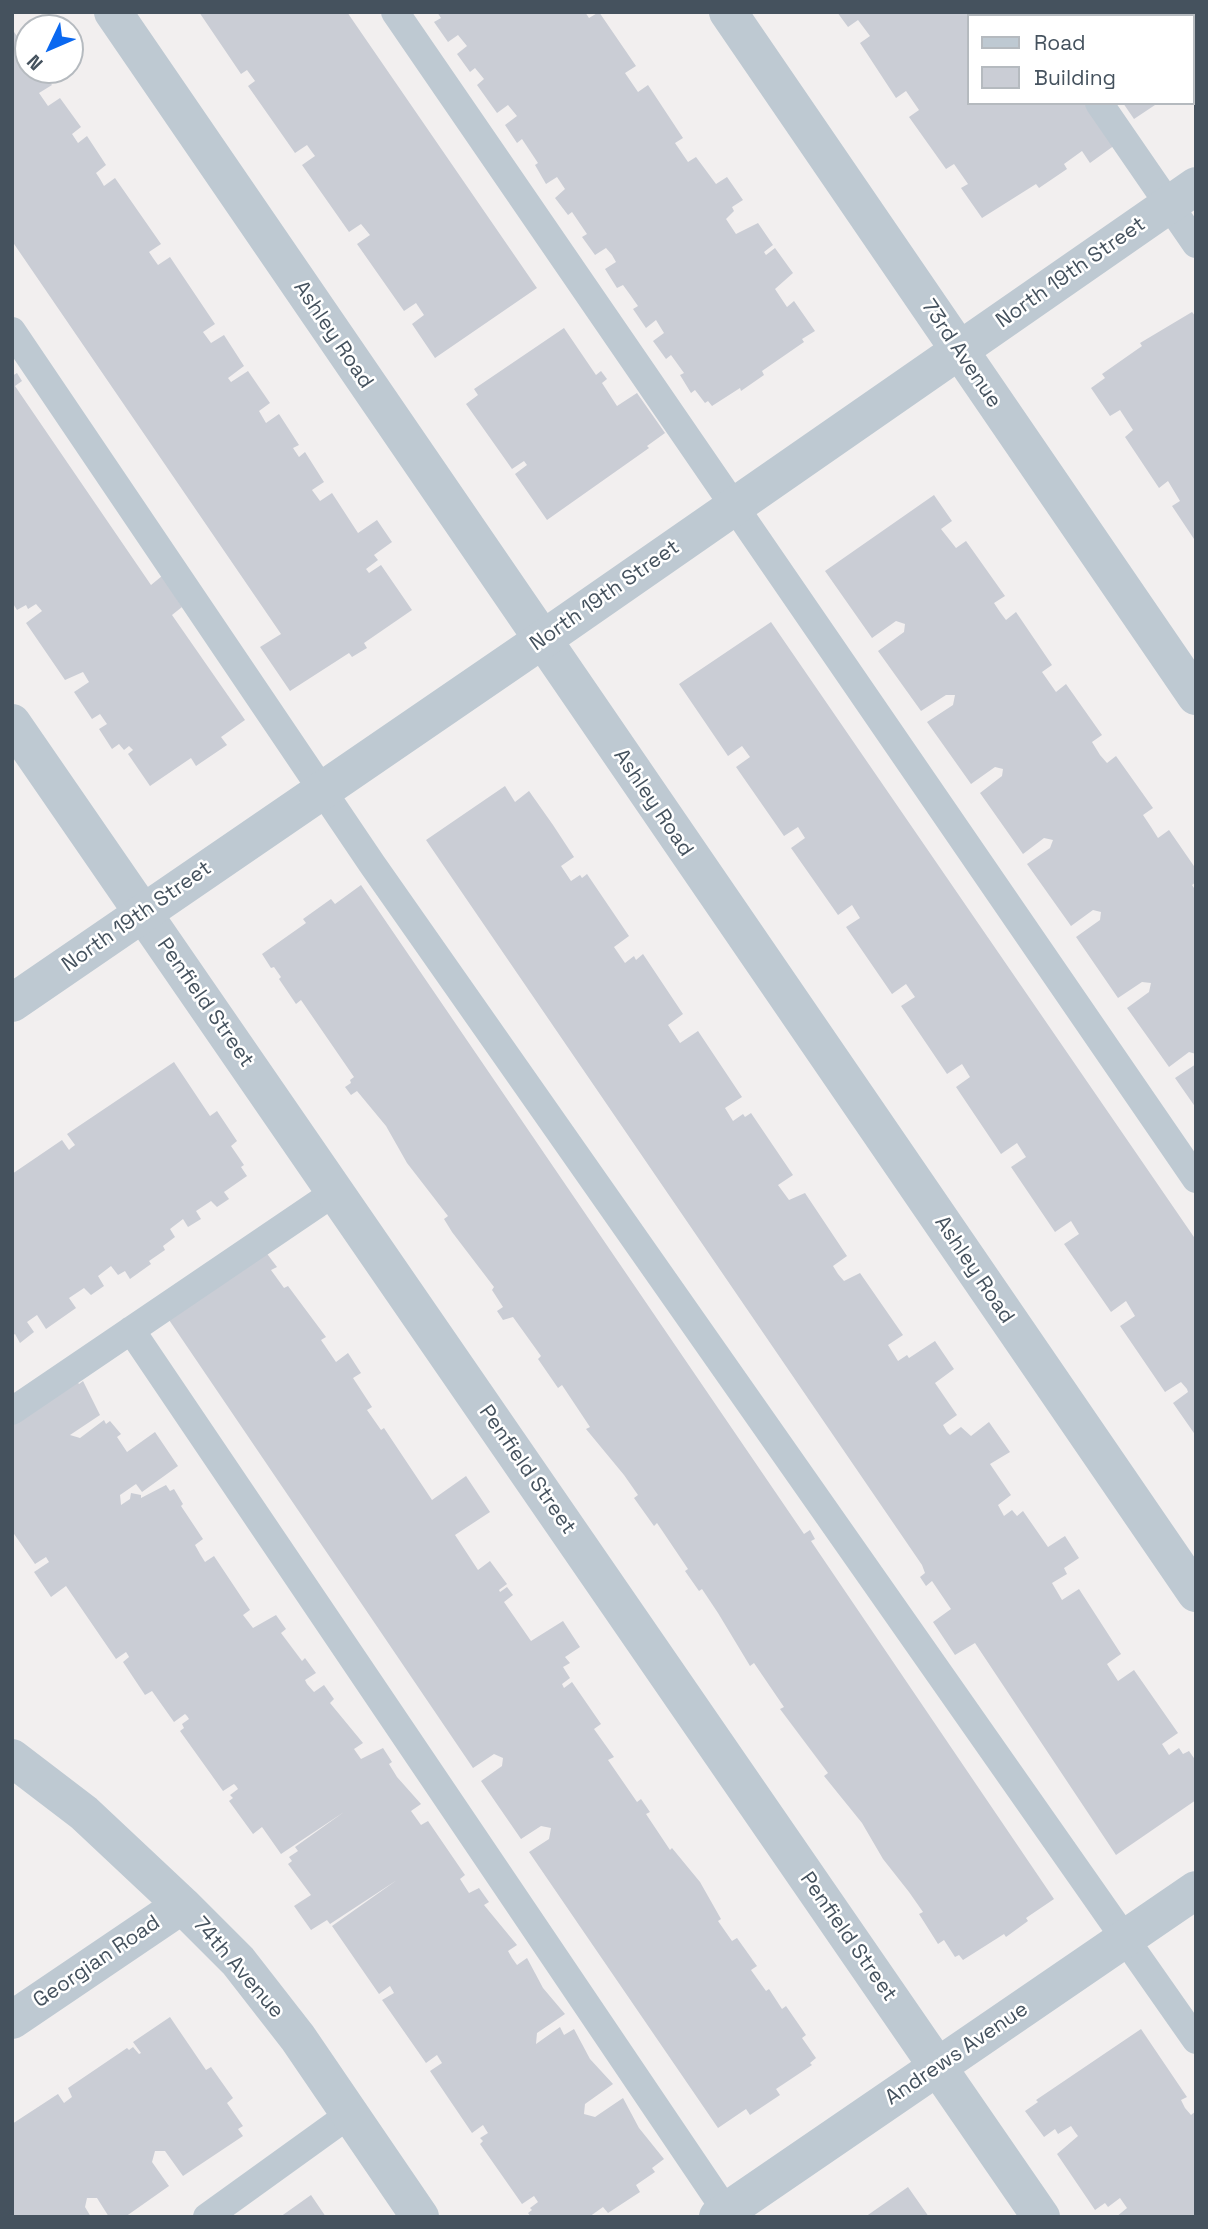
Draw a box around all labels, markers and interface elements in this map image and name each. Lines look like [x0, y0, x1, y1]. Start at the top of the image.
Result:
north arrow [14, 14, 84, 84]
legend [967, 14, 1194, 105]
text: Road [1034, 29, 1086, 56]
text: N [22, 49, 48, 76]
text: Building [1034, 64, 1116, 91]
street label: North 19th Street [991, 212, 1151, 334]
street label: Ashley Road [288, 276, 378, 394]
street label: 73rd Avenue [916, 295, 1006, 413]
street label: North 19th Street [525, 535, 685, 657]
street label: Ashley Road [608, 744, 698, 862]
street label: North 19th Street [57, 856, 217, 978]
street label: Penfield Street [151, 934, 259, 1072]
street label: Ashley Road [929, 1211, 1019, 1329]
street label: Penfield Street [473, 1401, 581, 1539]
street label: Penfield Street [794, 1868, 902, 2006]
street label: Georgian Road [29, 1910, 165, 2014]
street label: 74th Avenue [187, 1912, 289, 2024]
street label: Andrews Avenue [881, 1997, 1033, 2111]

